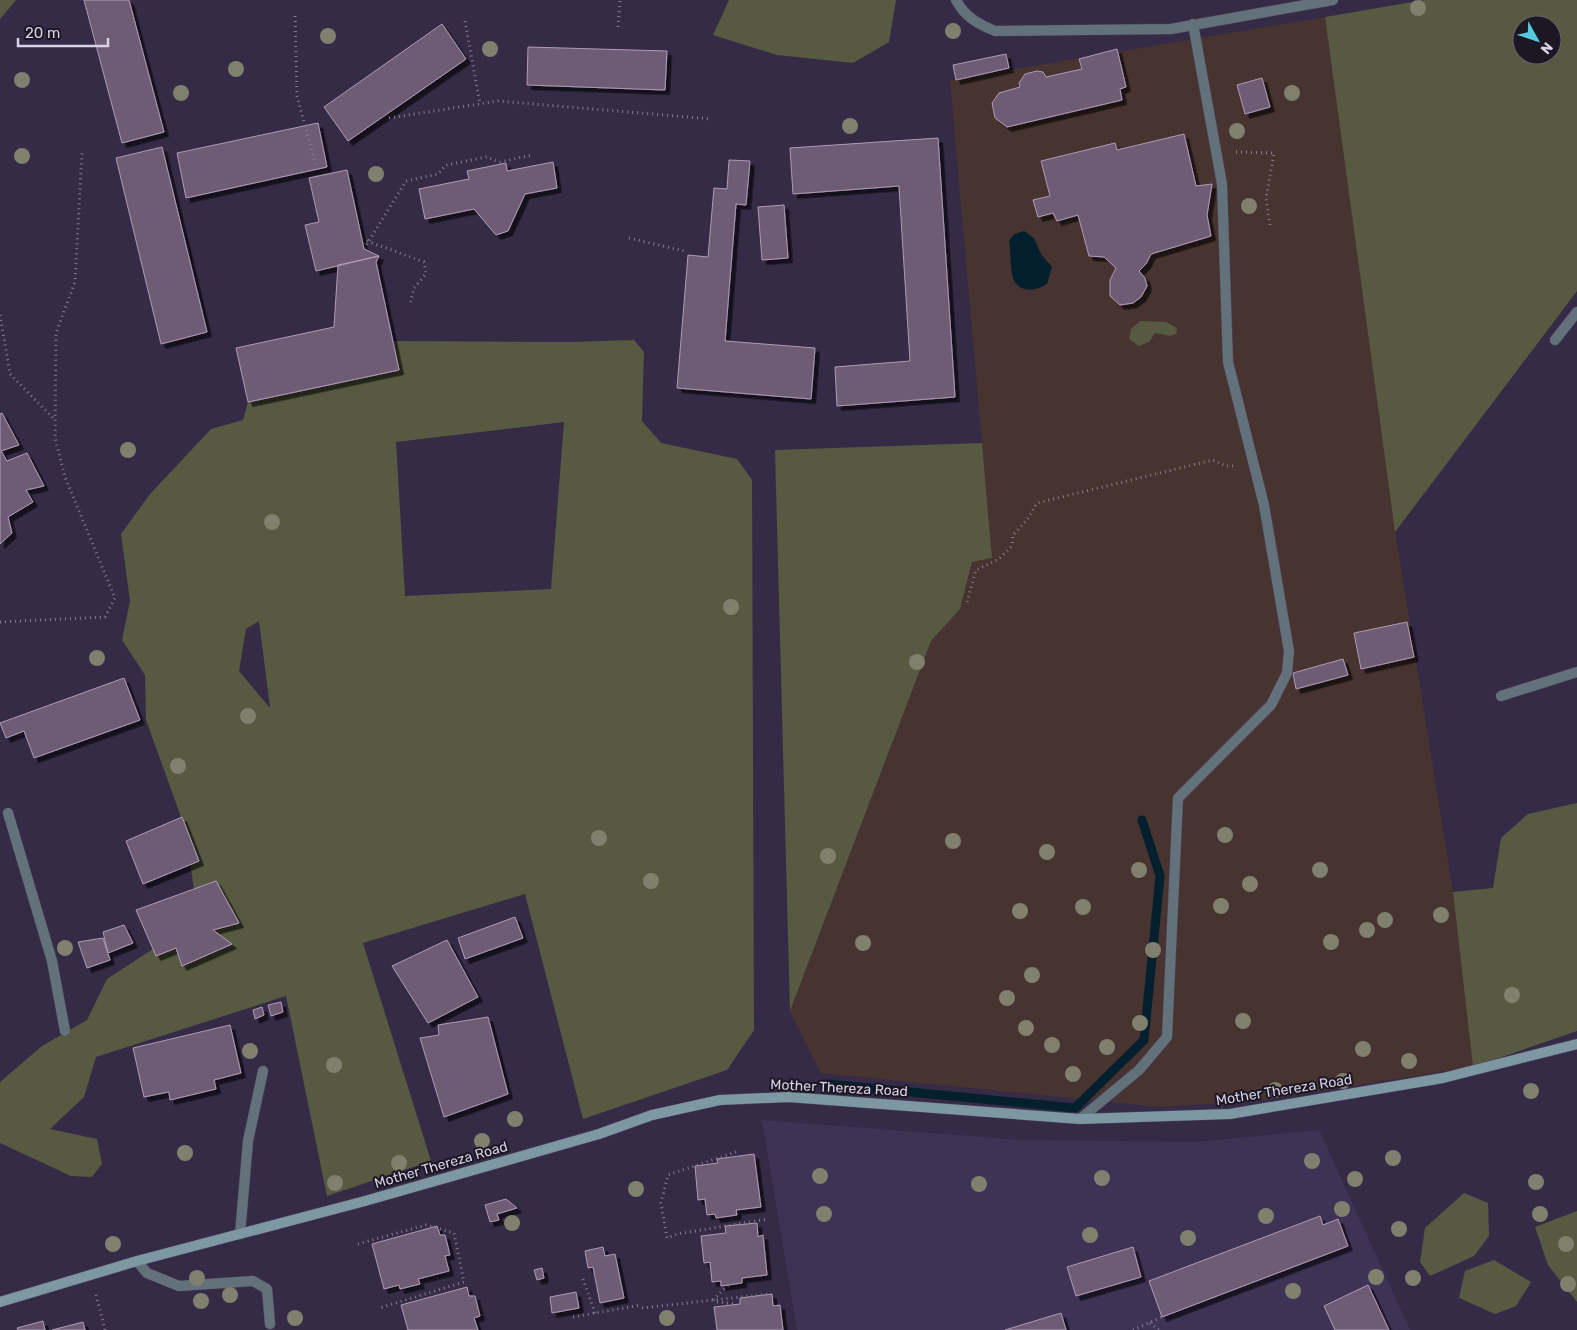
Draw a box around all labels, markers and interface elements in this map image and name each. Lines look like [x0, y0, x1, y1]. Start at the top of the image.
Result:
scale bar [18, 15, 108, 47]
north arrow [1512, 15, 1562, 65]
text: 20 m [25, 24, 60, 42]
text: N [1537, 39, 1556, 57]
street label: Mother Thereza Road [1215, 1071, 1353, 1109]
street label: Mother Thereza Road [770, 1076, 908, 1100]
street label: Mother Thereza Road [372, 1138, 510, 1192]

